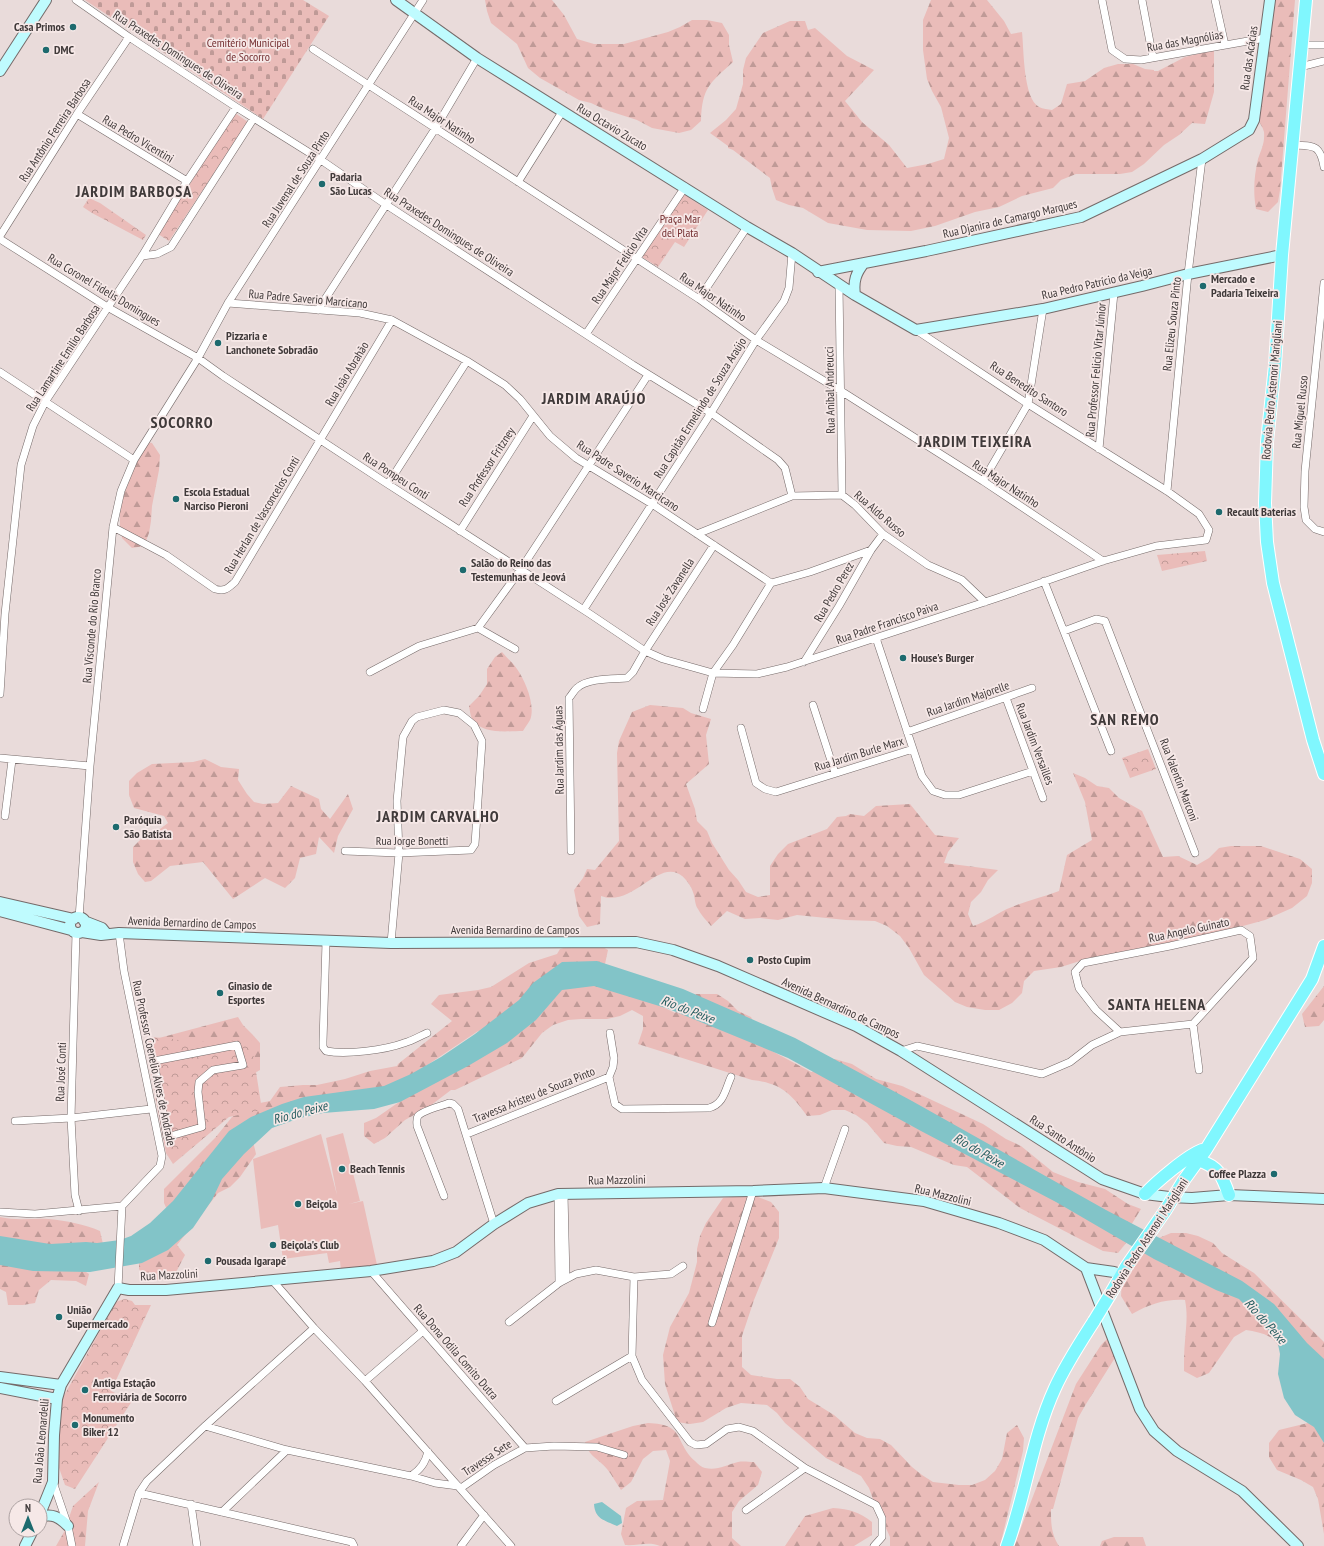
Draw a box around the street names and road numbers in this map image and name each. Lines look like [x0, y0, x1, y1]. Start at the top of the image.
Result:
street label: Rua Praxedes Domingues de Oliveira [110, 7, 246, 102]
street label: Rua das Acácias [1237, 25, 1260, 91]
street label: Rua das Magnólias [1146, 26, 1224, 55]
street label: Rua Antônio Ferreira Barbosa [15, 75, 94, 184]
street label: Rua Major Natinho [406, 92, 479, 147]
street label: Rua Octavio Zucato [574, 100, 650, 154]
street label: Rua Pedro Vicentini [100, 111, 177, 166]
street label: Rua Juvenal de Souza Pinto [259, 127, 333, 230]
street label: Rua Praxedes Domingues de Oliveira [381, 184, 517, 279]
street label: Rua Djanira de Camargo Marques [941, 196, 1078, 241]
street label: Rua Major Felício Vita [588, 223, 651, 306]
street label: Rua Coronel Fidelis Domingues [45, 250, 163, 329]
street label: Rua Pedro Patrício da Veiga [1040, 262, 1154, 303]
street label: Rua Major Natinho [677, 269, 749, 324]
street label: Rua Elizeu Souza Pinto [1159, 276, 1184, 372]
street label: Rua Padre Saverio Marcicano [248, 286, 368, 311]
street label: Rua Lamartine Emilio Barbosa [22, 301, 103, 414]
street label: Rua Professor Felicio Vitar Júnior [1082, 301, 1109, 438]
street label: Rodovia Pedro Astenori Marigliani [1258, 320, 1285, 460]
street label: Rua Capitão Ermelindo de Souza Araújo [650, 335, 749, 481]
street label: Rua João Abrahão [321, 339, 372, 409]
street label: Rua Anibal Andreucci [821, 346, 838, 434]
street label: Rua Benedito Santoro [987, 358, 1071, 419]
street label: Rua Miguel Russo [1288, 375, 1311, 449]
street label: Rua Professor Fritzney [455, 424, 518, 509]
street label: Rua Padre Saverio Marcicano [574, 437, 682, 514]
street label: Rua Pompeu Conti [360, 449, 432, 503]
street label: Rua Herlan de Vasconcelos Conti [221, 453, 303, 576]
street label: Rua Major Natinho [970, 456, 1043, 511]
street label: Rua Aldo Russo [851, 487, 909, 540]
street label: Rua José Zavanella [642, 555, 697, 628]
street label: Rua Pedro Perez [810, 559, 857, 625]
street label: Rua Visconde do Rio Branco [79, 568, 104, 684]
street label: Rua Padre Francisco Paiva [834, 598, 940, 647]
street label: Rua Jardim Majorelle [925, 677, 1011, 720]
street label: Rua Jardim Versailles [1013, 701, 1058, 787]
street label: Rua Jardim das Águas [550, 706, 567, 794]
street label: Rua Jardim Burle Marx [812, 733, 905, 774]
street label: Rua Valentin Marconi [1157, 736, 1202, 823]
street label: Rua Jorge Bonetti [376, 833, 448, 848]
street label: Avenida Bernardino de Campos [128, 913, 256, 932]
street label: Rua Angelo Guinato [1147, 914, 1230, 945]
street label: Avenida Bernardino de Campos [451, 922, 579, 937]
street label: Avenida Bernardino de Campos [780, 974, 903, 1041]
street label: Rua Professor Coenelio Alves de Andrade [130, 979, 179, 1147]
street label: Rua José Conti [52, 1042, 69, 1102]
street label: Travessa Aristeu de Souza Pinto [471, 1063, 597, 1126]
street label: Rua Santo Antônio [1027, 1111, 1099, 1166]
street label: Rua Mazzolini [588, 1171, 646, 1188]
street label: Rodovia Pedro Astenori Marigliani [1102, 1175, 1191, 1300]
street label: Rua Mazzolini [913, 1180, 973, 1209]
street label: Rua Mazzolini [140, 1266, 198, 1284]
street label: Rua Dona Odila Comito Dutra [411, 1301, 502, 1403]
street label: Rua João Leonardelli [29, 1398, 52, 1484]
street label: Travessa Sete [459, 1436, 514, 1479]

